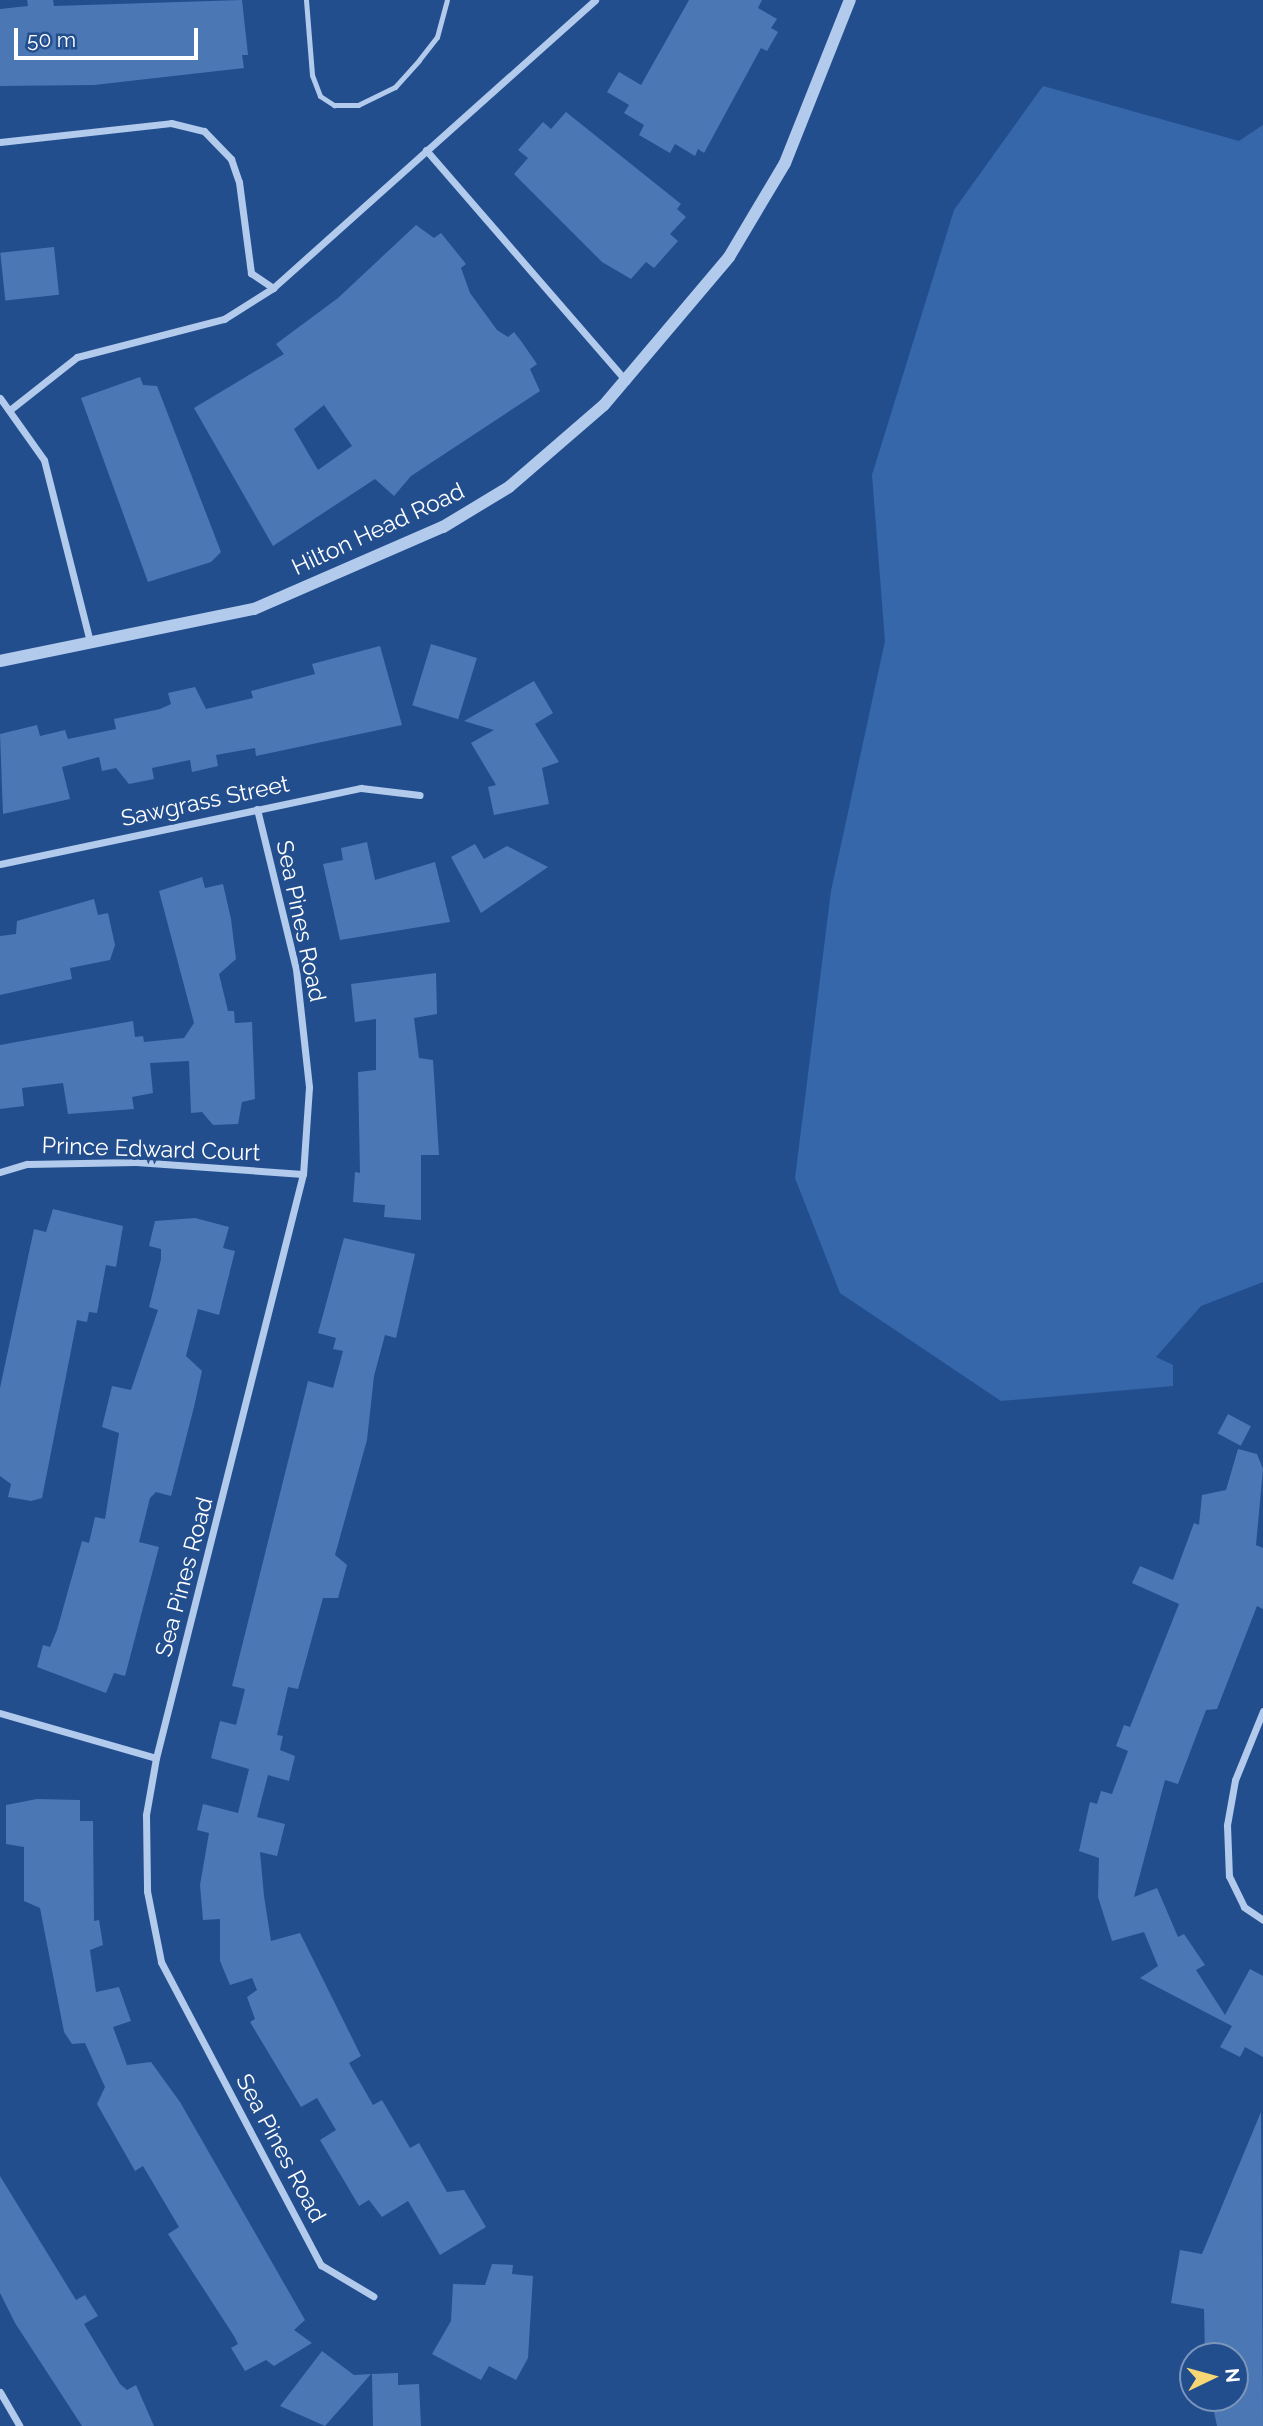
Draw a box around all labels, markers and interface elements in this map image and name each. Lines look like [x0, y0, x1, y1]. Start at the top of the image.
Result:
scale bar [18, 14, 201, 58]
text: 50 m [27, 27, 76, 52]
street label: Hilton Head Road [287, 477, 469, 581]
street label: Sawgrass Street [118, 770, 292, 832]
street label: Sea Pines Road [270, 838, 332, 1004]
street label: Prince Edward Court [41, 1131, 261, 1167]
street label: Sea Pines Road [149, 1494, 219, 1660]
street label: Sea Pines Road [230, 2069, 332, 2227]
north arrow [1179, 2342, 1249, 2412]
text: N [1221, 2367, 1245, 2384]

